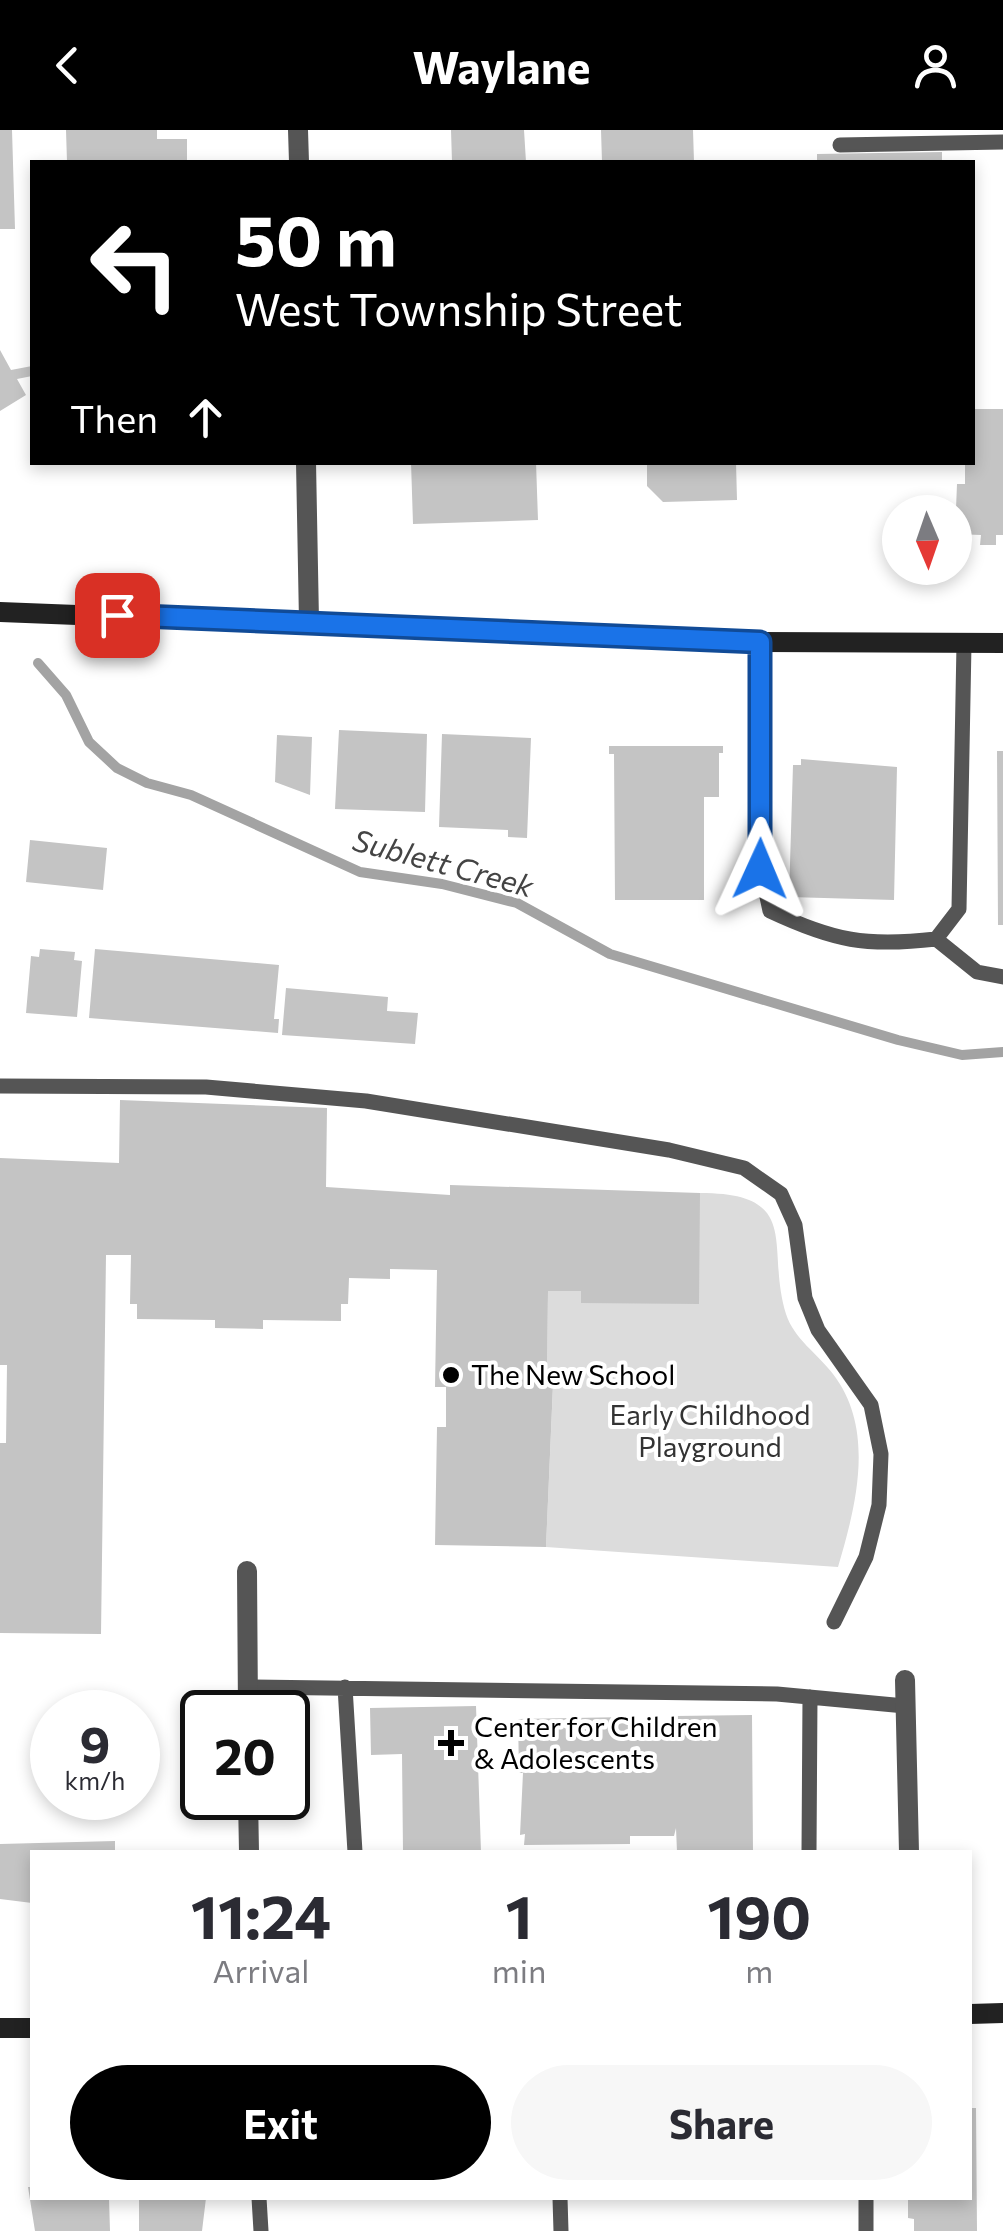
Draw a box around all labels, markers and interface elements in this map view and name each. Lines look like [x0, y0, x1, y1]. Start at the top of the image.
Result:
icon: back [40, 38, 95, 93]
text: Waylane [412, 38, 591, 93]
icon: person [908, 38, 963, 93]
text: 50 m [235, 195, 397, 280]
icon: left [70, 200, 200, 330]
text: West Township Street [235, 280, 682, 335]
icon: ahead [178, 390, 233, 445]
text: Then [70, 394, 158, 441]
north arrow [882, 495, 972, 585]
map controls [882, 495, 972, 585]
pin [75, 573, 160, 658]
icon: arrive [90, 588, 145, 643]
position arrow [708, 817, 812, 921]
water label: Sublett Creek [349, 820, 539, 904]
place label: The New School [471, 1357, 675, 1391]
marker: The New School [440, 1364, 462, 1386]
park label: Early Childhood Playground [610, 1397, 810, 1463]
speed limit sign: 20 [180, 1690, 310, 1820]
place label: Center for Children & Adolescents [474, 1709, 717, 1775]
text: 9 [80, 1712, 110, 1773]
marker: Center for Children & Adolescents [438, 1730, 464, 1756]
text: km/h [65, 1765, 125, 1795]
text: 11:24 [191, 1878, 331, 1951]
text: 1 [506, 1878, 533, 1951]
text: 190 [707, 1878, 811, 1951]
text: Arrival [213, 1950, 309, 1990]
text: min [492, 1950, 546, 1990]
text: m [745, 1950, 773, 1990]
button: Exit [70, 2065, 491, 2180]
button: Share [511, 2065, 932, 2180]

